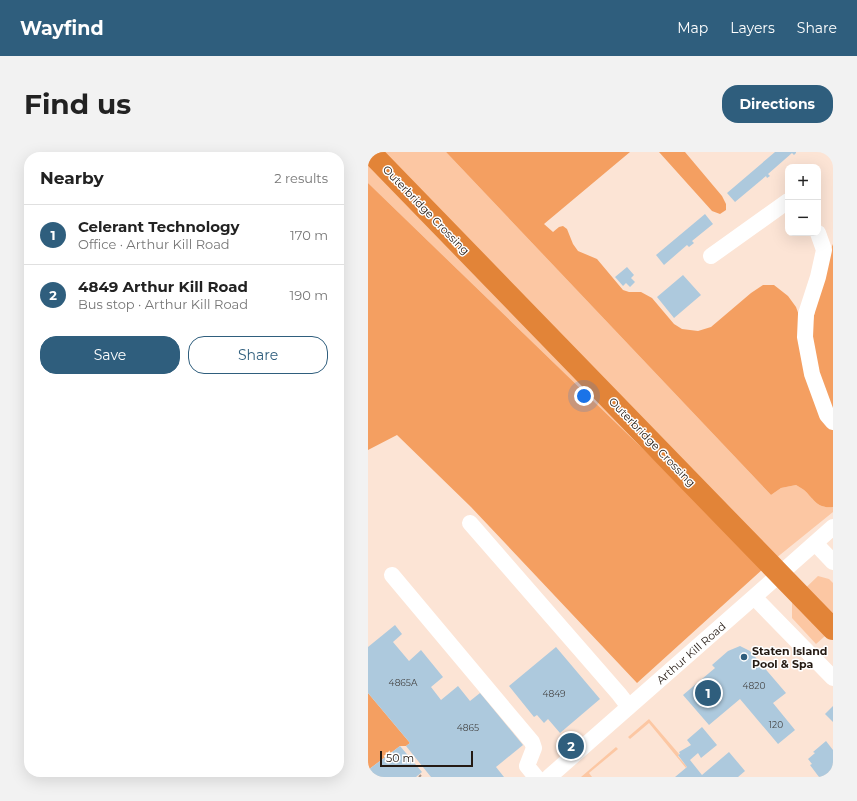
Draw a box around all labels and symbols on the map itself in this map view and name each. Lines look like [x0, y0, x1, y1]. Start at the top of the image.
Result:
street label: Outerbridge Crossing [380, 162, 472, 258]
your location [574, 386, 594, 406]
street label: Outerbridge Crossing [606, 394, 698, 490]
street label: Arthur Kill Road [653, 619, 729, 687]
place label: Staten Island Pool & Spa [752, 644, 827, 671]
marker: Staten Island Pool & Spa [739, 652, 749, 662]
house number: 4865A [389, 677, 418, 688]
pin: 1 [695, 678, 721, 708]
house number: 4820 [743, 680, 765, 691]
house number: 4849 [542, 688, 566, 699]
house number: 120 [769, 719, 783, 730]
house number: 4865 [457, 722, 479, 733]
pin: 2 [558, 731, 584, 761]
scale bar [380, 749, 473, 768]

